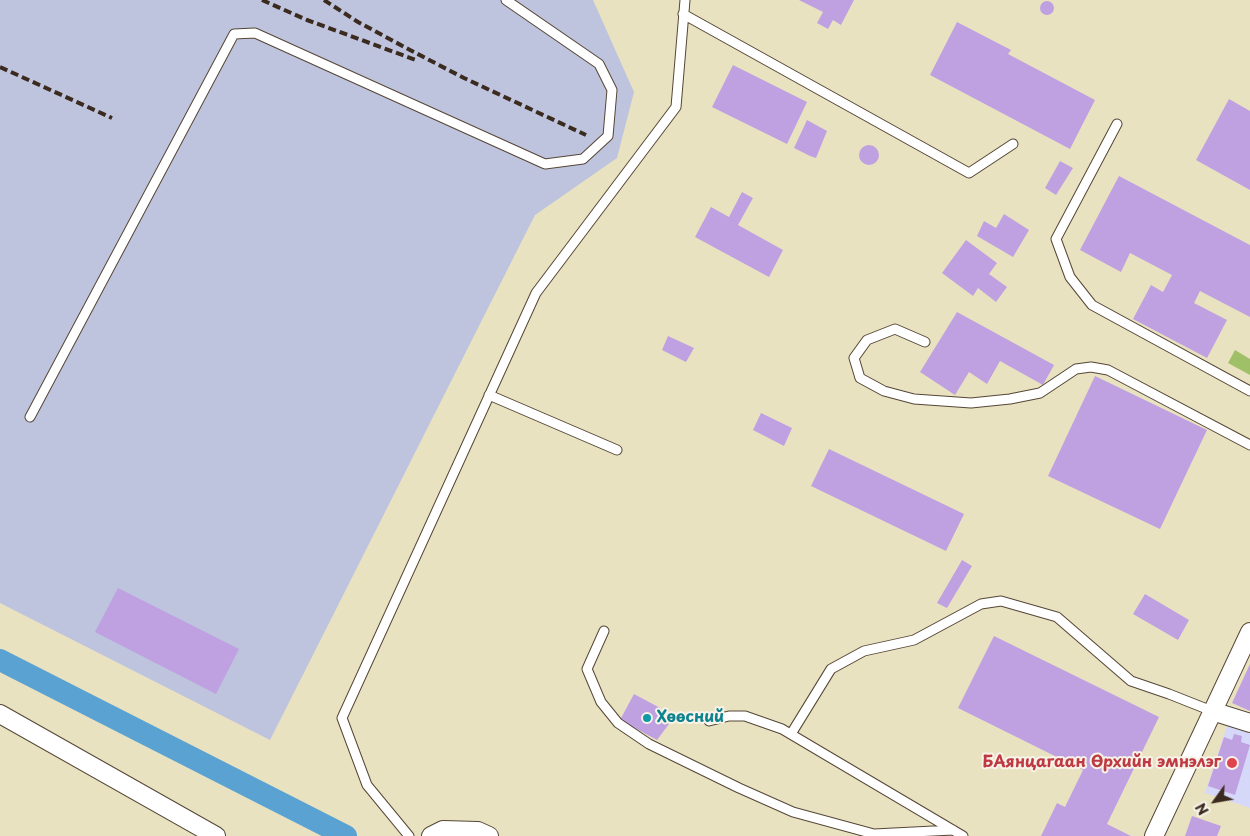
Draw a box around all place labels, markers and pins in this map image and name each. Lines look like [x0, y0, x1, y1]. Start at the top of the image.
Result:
place label: Хөөсний [657, 708, 724, 728]
marker: Хөөсний [641, 712, 653, 724]
place label: БАянцагаан Өрхийн эмнэлэг [983, 753, 1221, 773]
marker: БАянцагаан Өрхийн эмнэлэг [1225, 756, 1239, 770]

